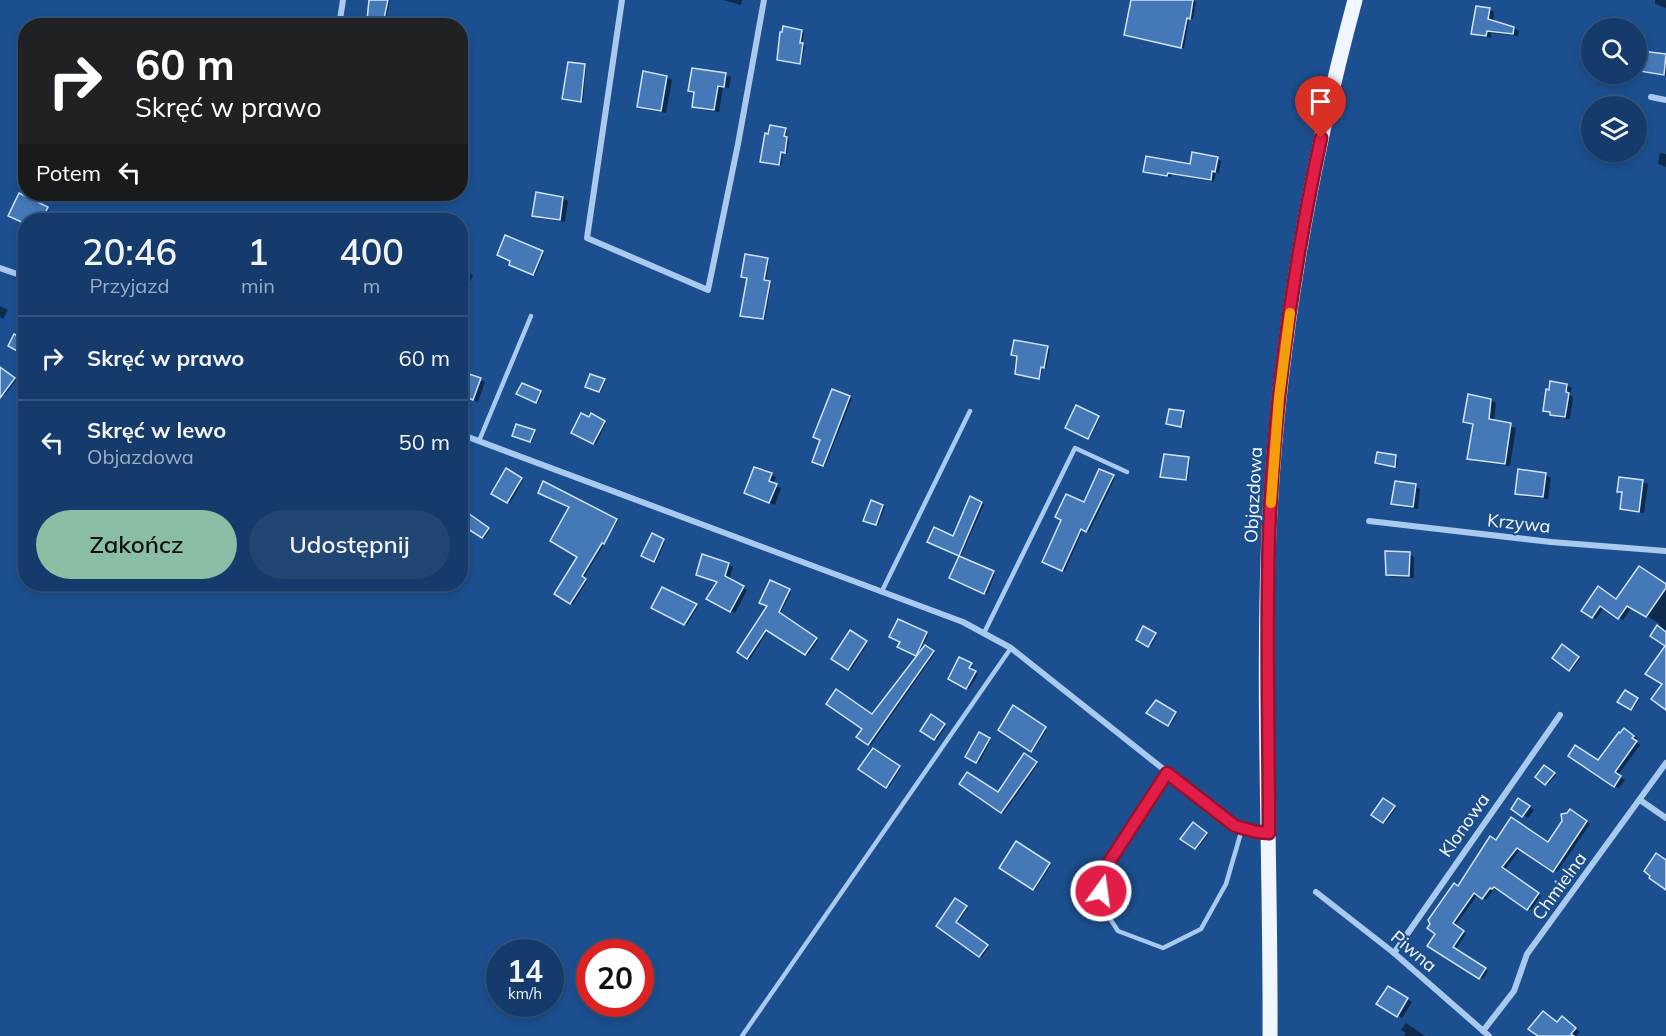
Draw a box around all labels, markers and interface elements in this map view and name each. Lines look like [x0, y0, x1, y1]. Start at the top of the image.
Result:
map controls [1581, 18, 1647, 162]
button: search [1581, 18, 1647, 84]
text: 60 m [135, 38, 235, 91]
icon: right [36, 42, 114, 120]
pin [1295, 76, 1346, 138]
icon: arrive [1304, 85, 1337, 118]
text: Skręć w prawo [135, 90, 322, 124]
button: layers [1581, 96, 1647, 162]
icon: left [113, 156, 146, 189]
text: Potem [36, 159, 101, 187]
text: 20:46 [82, 229, 177, 274]
text: 1 [247, 229, 269, 274]
text: 400 [339, 229, 404, 274]
text: Przyjazd [90, 273, 169, 298]
text: min [241, 273, 275, 298]
text: m [363, 273, 380, 298]
icon: right [36, 342, 69, 375]
text: Skręć w prawo [87, 344, 244, 372]
text: 60 m [399, 344, 450, 372]
text: Skręć w lewo [87, 416, 226, 444]
icon: left [36, 426, 69, 459]
text: 50 m [399, 428, 450, 456]
text: Objazdowa [87, 444, 194, 469]
street label: Objazdowa [1239, 446, 1267, 544]
street label: Krzywa [1486, 508, 1552, 538]
button: Zakończ [36, 510, 237, 579]
button: Udostępnij [249, 510, 450, 579]
street label: Klonowa [1434, 789, 1494, 861]
street label: Chmielna [1527, 848, 1591, 924]
position arrow [1069, 859, 1133, 923]
street label: Piwna [1386, 925, 1442, 977]
speed limit sign: 20 [576, 939, 654, 1017]
text: 14 [507, 952, 543, 990]
text: km/h [508, 984, 542, 1003]

